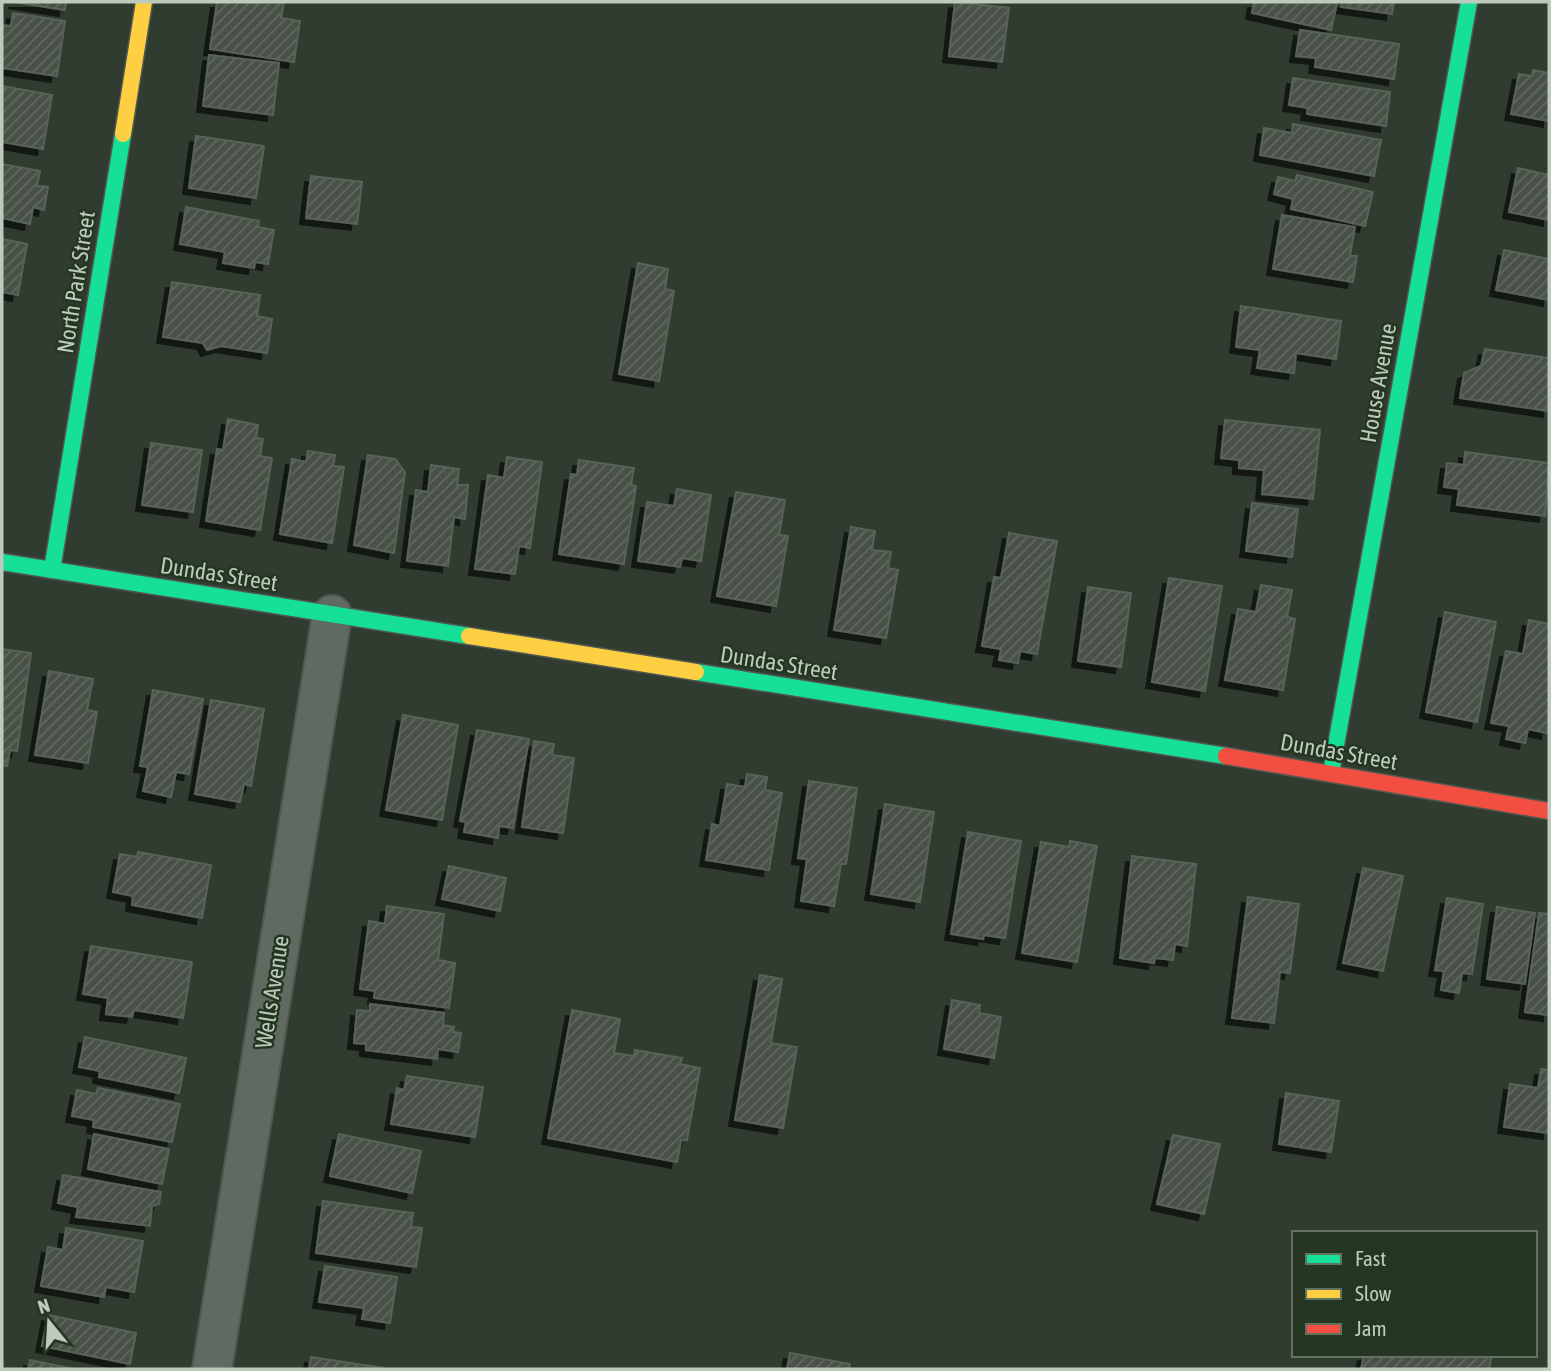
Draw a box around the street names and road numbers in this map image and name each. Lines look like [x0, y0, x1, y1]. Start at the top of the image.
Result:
street label: North Park Street [52, 209, 100, 355]
street label: House Avenue [1355, 321, 1401, 445]
street label: Dundas Street [158, 552, 280, 596]
street label: Dundas Street [718, 641, 840, 685]
street label: Dundas Street [1278, 729, 1400, 775]
street label: Wells Avenue [250, 934, 294, 1050]

